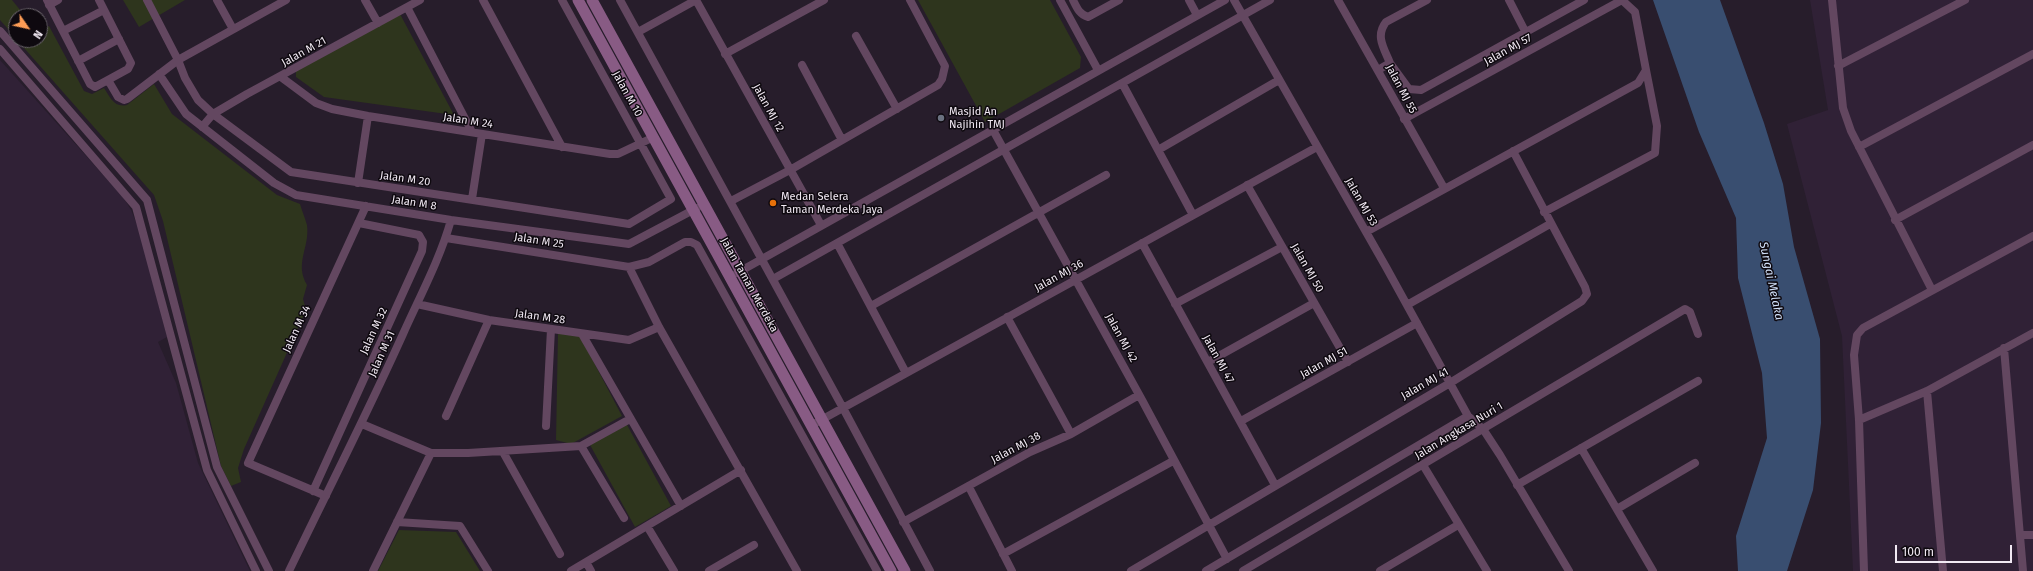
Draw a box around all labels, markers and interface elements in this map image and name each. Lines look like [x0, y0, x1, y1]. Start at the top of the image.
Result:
north arrow [8, 8, 48, 48]
text: N [30, 28, 45, 41]
street label: Jalan MJ 57 [1482, 31, 1534, 69]
street label: Jalan M 21 [279, 34, 329, 70]
street label: Jalan MJ 55 [1383, 62, 1419, 116]
street label: Jalan M 10 [609, 69, 645, 119]
street label: Jalan MJ 12 [749, 82, 787, 134]
place label: Masjid An Najihin TMJ [949, 105, 1005, 131]
street label: Jalan M 24 [442, 111, 494, 131]
marker: Masjid An Najihin TMJ [936, 113, 946, 123]
street label: Jalan M 20 [379, 169, 431, 189]
street label: Jalan MJ 53 [1342, 176, 1380, 228]
place label: Medan Selera Taman Merdeka Jaya [781, 190, 883, 216]
street label: Jalan M 8 [391, 193, 437, 213]
marker: Medan Selera Taman Merdeka Jaya [768, 198, 778, 208]
street label: Jalan M 25 [513, 231, 565, 251]
street label: Jalan Taman Merdeka [718, 235, 780, 335]
street label: Jalan MJ 50 [1288, 241, 1326, 295]
water label: Sungai Melaka [1756, 241, 1786, 321]
street label: Jalan MJ 36 [1032, 257, 1086, 295]
street label: Jalan M 34 [280, 303, 314, 355]
street label: Jalan M 32 [357, 306, 391, 356]
street label: Jalan M 28 [514, 307, 566, 327]
street label: Jalan MJ 42 [1102, 311, 1140, 365]
street label: Jalan M 31 [366, 329, 398, 379]
street label: Jalan MJ 47 [1199, 333, 1237, 385]
street label: Jalan MJ 51 [1298, 345, 1350, 381]
street label: Jalan MJ 41 [1399, 365, 1451, 403]
street label: Jalan Angkasa Nuri 1 [1413, 399, 1505, 463]
street label: Jalan MJ 38 [989, 429, 1043, 467]
scale bar [1897, 537, 2014, 563]
text: 100 m [1902, 545, 1934, 559]

